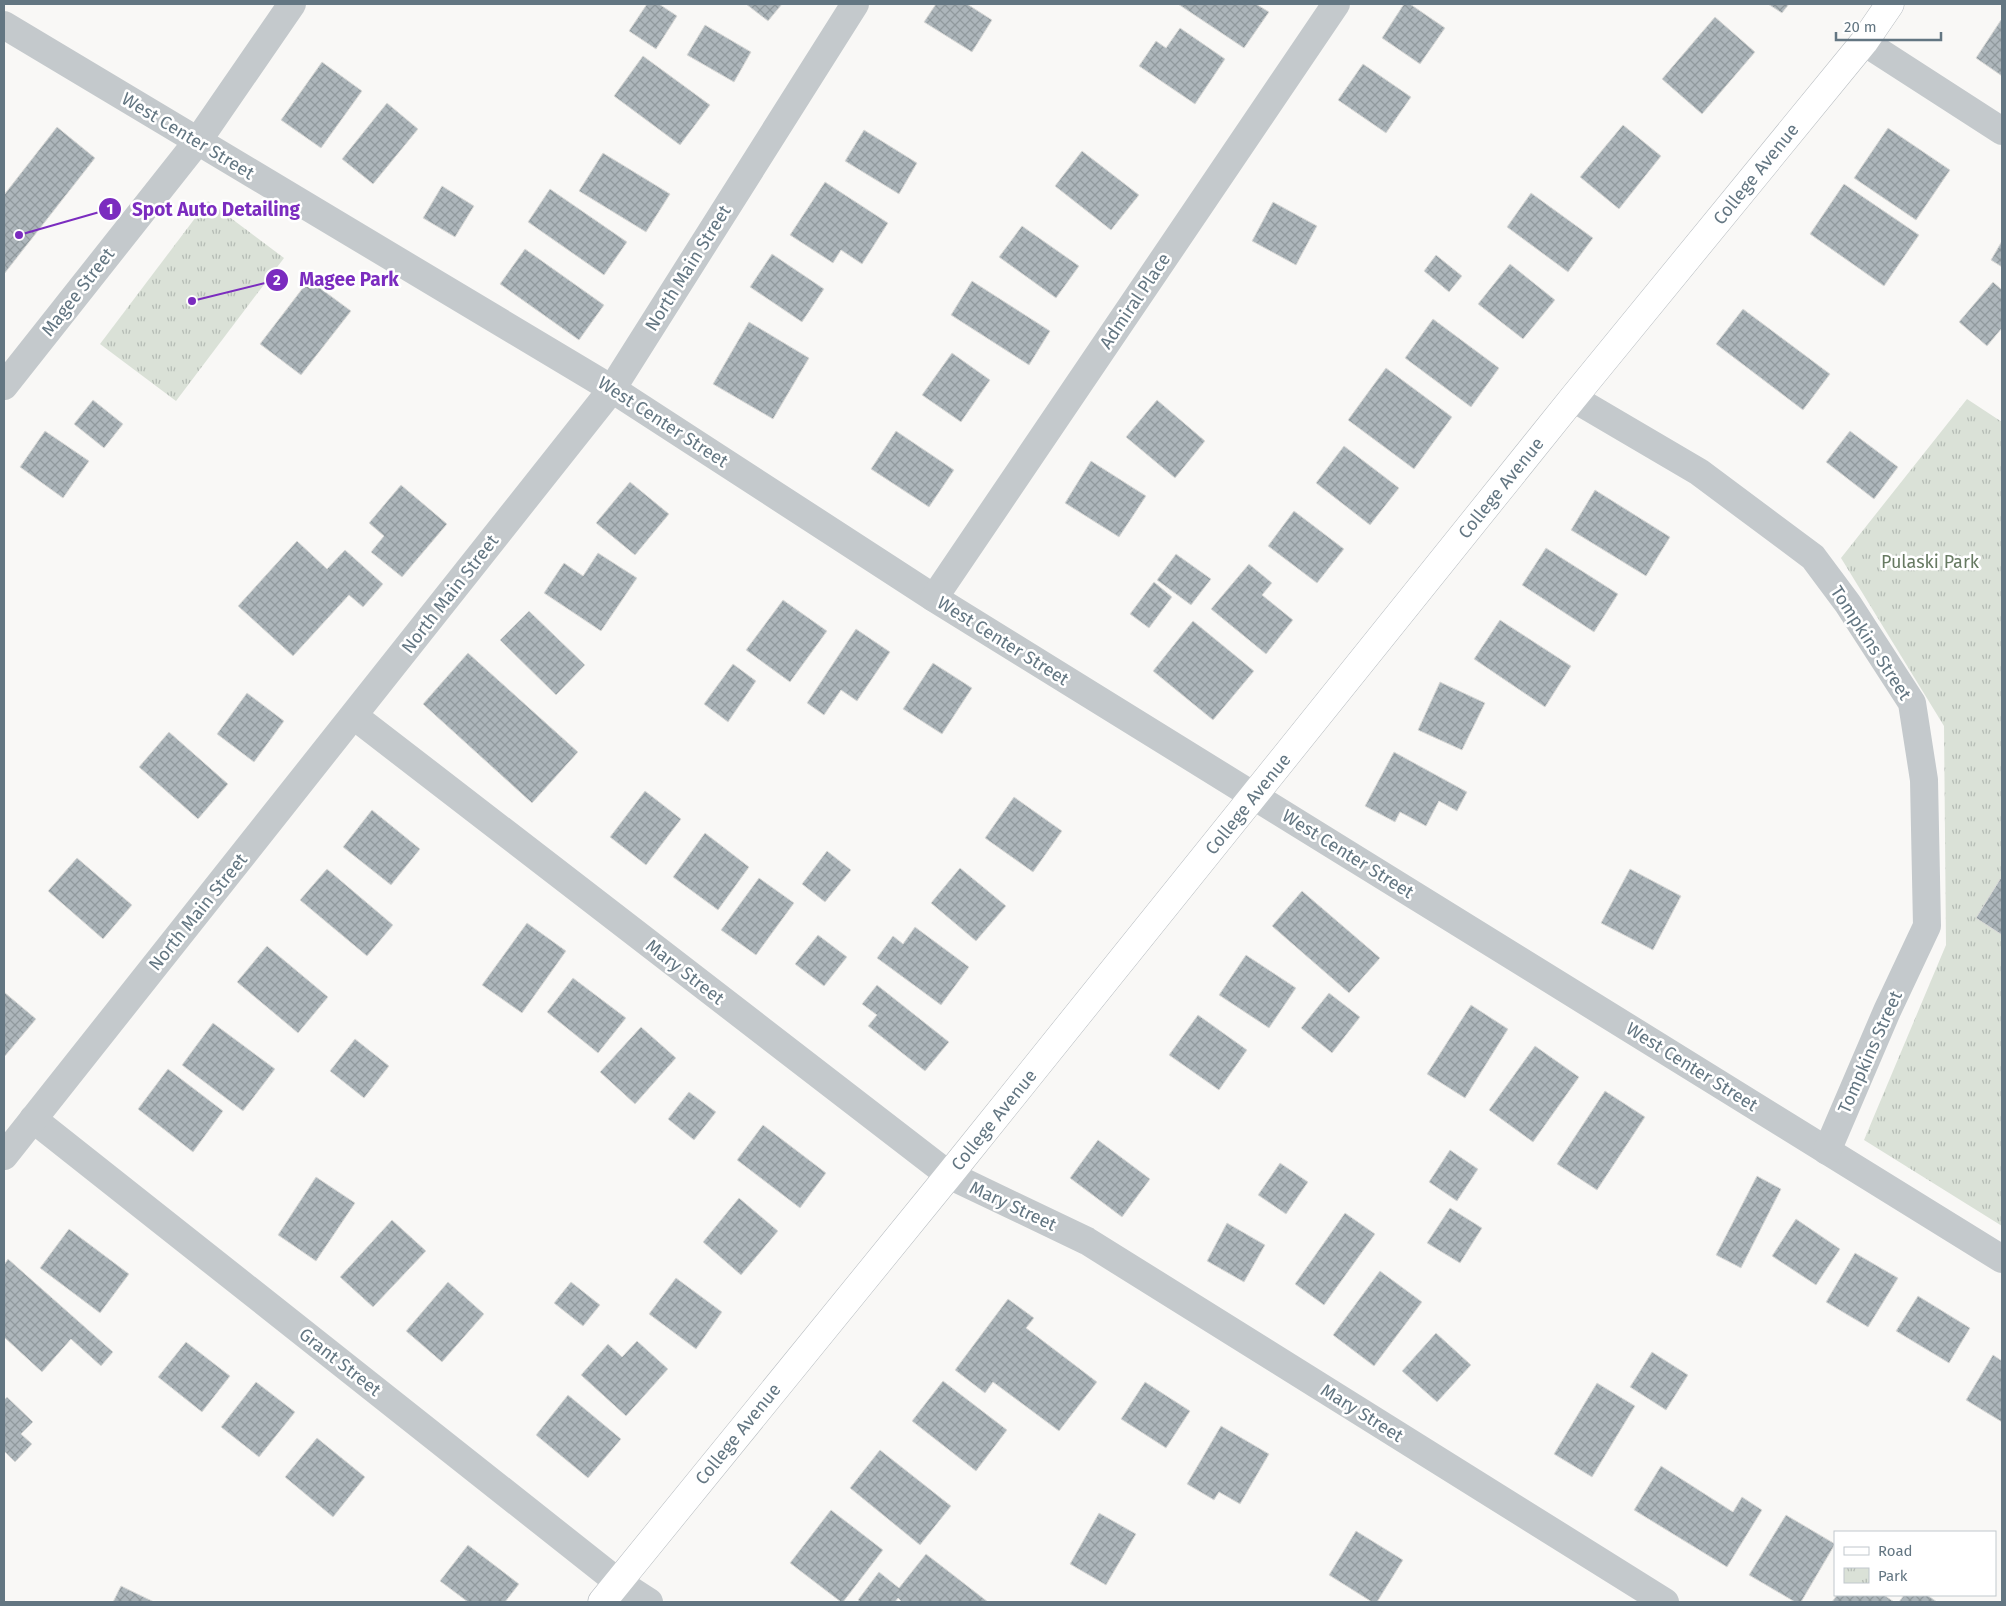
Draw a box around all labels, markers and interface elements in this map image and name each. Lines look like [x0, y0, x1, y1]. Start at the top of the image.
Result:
scale bar [1836, 10, 1941, 42]
text: 20 m [1844, 18, 1877, 36]
street label: West Center Street [118, 88, 259, 185]
street label: College Avenue [1708, 119, 1804, 229]
callout: Spot Auto Detailing [97, 192, 310, 226]
text: Spot Auto Detailing [132, 198, 301, 221]
text: 1 [107, 200, 113, 218]
street label: North Main Street [640, 200, 736, 335]
street label: Magee Street [37, 243, 120, 341]
street label: Admiral Place [1095, 249, 1175, 353]
callout: Magee Park [264, 263, 409, 297]
text: Magee Park [299, 268, 399, 291]
text: 2 [273, 271, 281, 289]
street label: West Center Street [594, 372, 733, 473]
street label: College Avenue [1453, 433, 1549, 543]
street label: North Main Street [397, 530, 503, 658]
park label: Pulaski Park [1881, 551, 1980, 573]
street label: Tompkins Street [1826, 582, 1916, 705]
street label: West Center Street [933, 592, 1073, 691]
street label: College Avenue [1200, 749, 1296, 859]
street label: West Center Street [1278, 805, 1418, 904]
street label: North Main Street [144, 849, 252, 975]
street label: Mary Street [641, 935, 729, 1010]
street label: Tompkins Street [1833, 987, 1907, 1117]
street label: West Center Street [1622, 1018, 1762, 1117]
street label: College Avenue [946, 1065, 1042, 1175]
street label: Mary Street [966, 1176, 1060, 1236]
street label: Grant Street [295, 1323, 386, 1401]
street label: College Avenue [690, 1379, 786, 1489]
street label: Mary Street [1317, 1379, 1408, 1447]
legend [1834, 1531, 1996, 1596]
text: Road [1878, 1542, 1913, 1560]
text: Park [1878, 1567, 1908, 1585]

